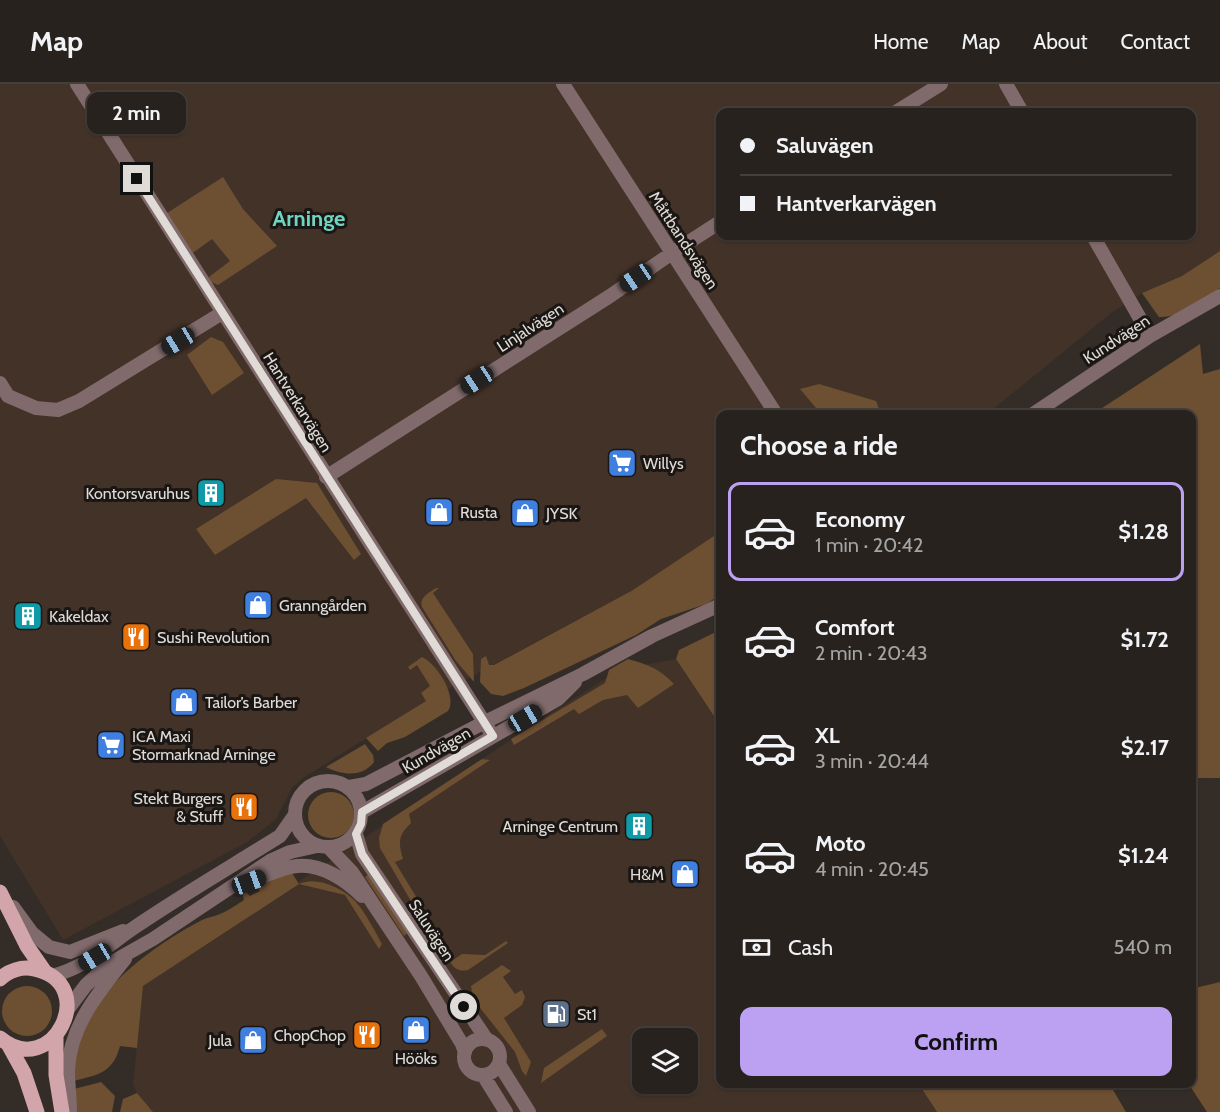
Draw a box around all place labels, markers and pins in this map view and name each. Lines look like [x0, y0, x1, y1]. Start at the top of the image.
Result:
supermarket icon: Willys [606, 447, 638, 479]
place label: Willys [643, 454, 684, 473]
building icon: Kontorsvaruhus [195, 477, 227, 509]
place label: Kontorsvaruhus [85, 484, 190, 503]
shop icon: Rusta [423, 496, 455, 528]
shop icon: JYSK [509, 497, 541, 529]
place label: Rusta [460, 503, 498, 522]
place label: JYSK [545, 504, 578, 523]
shop icon: Granngården [242, 589, 274, 621]
place label: Granngården [279, 596, 367, 615]
building icon: Kakeldax [12, 600, 44, 632]
place label: Kakeldax [49, 607, 109, 626]
restaurant icon: Sushi Revolution [120, 621, 152, 653]
place label: Sushi Revolution [157, 628, 270, 647]
shop icon: Tailor’s Barber [168, 686, 200, 718]
place label: Tailor’s Barber [205, 693, 298, 712]
place label: ICA Maxi Stormarknad Arninge [132, 727, 276, 764]
supermarket icon: ICA Maxi Stormarknad Arninge [95, 729, 127, 761]
place label: Stekt Burgers & Stuff [134, 789, 224, 826]
restaurant icon: Stekt Burgers & Stuff [228, 791, 260, 823]
building icon: Arninge Centrum [623, 810, 655, 842]
place label: Arninge Centrum [503, 817, 618, 836]
shop icon: H&M [669, 858, 701, 890]
place label: H&M [630, 865, 664, 884]
fuel station icon: St1 [540, 998, 572, 1030]
place label: St1 [577, 1005, 597, 1024]
shop icon: Hööks [400, 1014, 432, 1046]
restaurant icon: ChopChop [351, 1019, 383, 1051]
shop icon: Jula [237, 1024, 269, 1056]
place label: ChopChop [274, 1026, 346, 1045]
place label: Jula [207, 1031, 232, 1050]
place label: Hööks [395, 1049, 438, 1068]

